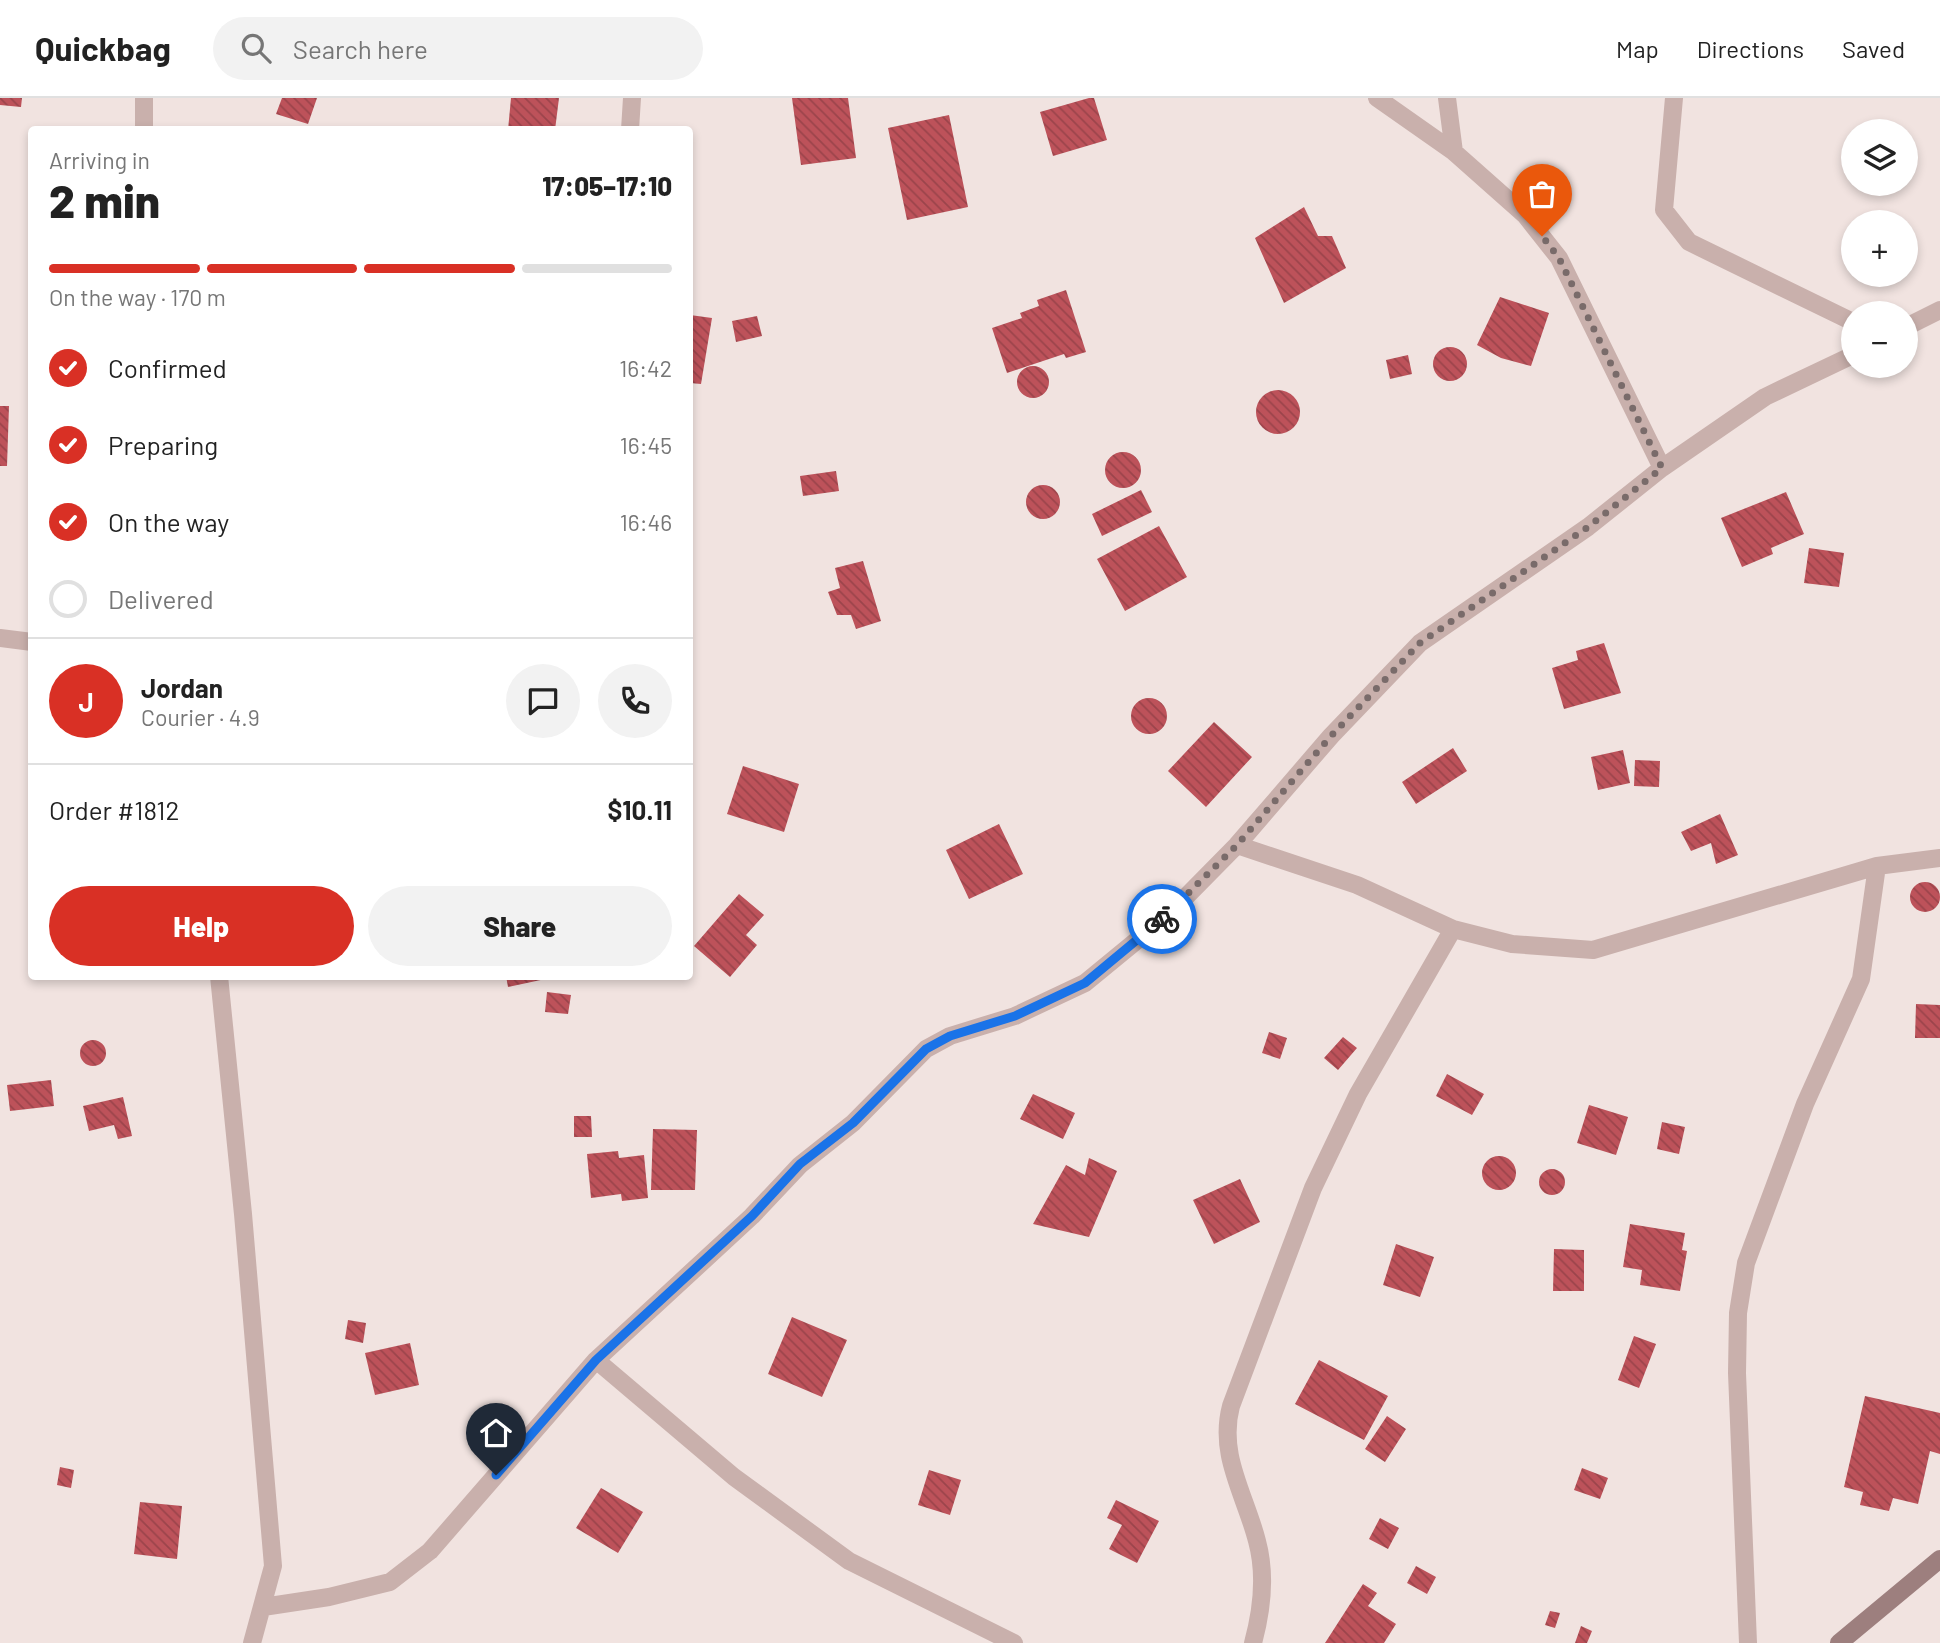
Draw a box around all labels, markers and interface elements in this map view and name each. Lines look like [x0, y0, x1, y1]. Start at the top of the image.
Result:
search box [213, 17, 703, 80]
text: Quickbag [35, 28, 171, 68]
icon: search [237, 29, 275, 67]
text: Search here [293, 33, 428, 64]
text: Map [1616, 34, 1659, 63]
text: Directions [1697, 34, 1804, 63]
text: Saved [1842, 34, 1905, 63]
map controls [1841, 119, 1918, 378]
button: layers [1841, 119, 1918, 196]
text: Arriving in [49, 146, 150, 174]
pin [1512, 164, 1572, 236]
text: 17:05–17:10 [542, 170, 672, 201]
text: 2 min [49, 172, 160, 227]
icon: bag [1523, 175, 1561, 213]
button: + [1841, 210, 1918, 287]
text: On the way · 170 m [49, 283, 226, 311]
button: − [1841, 301, 1918, 378]
icon: check [49, 349, 87, 387]
text: Confirmed [108, 352, 227, 383]
text: 16:42 [619, 354, 672, 382]
icon: check [49, 426, 87, 464]
text: Preparing [108, 429, 218, 460]
text: 16:45 [620, 431, 672, 459]
icon: check [49, 503, 87, 541]
text: On the way [108, 506, 229, 537]
text: 16:46 [620, 508, 672, 536]
text: Delivered [108, 583, 214, 614]
button: chat [506, 664, 580, 738]
button: phone [598, 664, 672, 738]
text: Jordan [141, 672, 223, 703]
text: J [78, 686, 94, 717]
text: Courier · 4.9 [141, 703, 260, 731]
text: Order #1812 [49, 794, 179, 825]
text: $10.11 [607, 794, 672, 825]
courier [1127, 884, 1197, 954]
button: Help [49, 886, 354, 966]
button: Share [368, 886, 672, 966]
icon: bike [1143, 900, 1181, 938]
pin [466, 1403, 526, 1475]
icon: home [477, 1414, 515, 1452]

